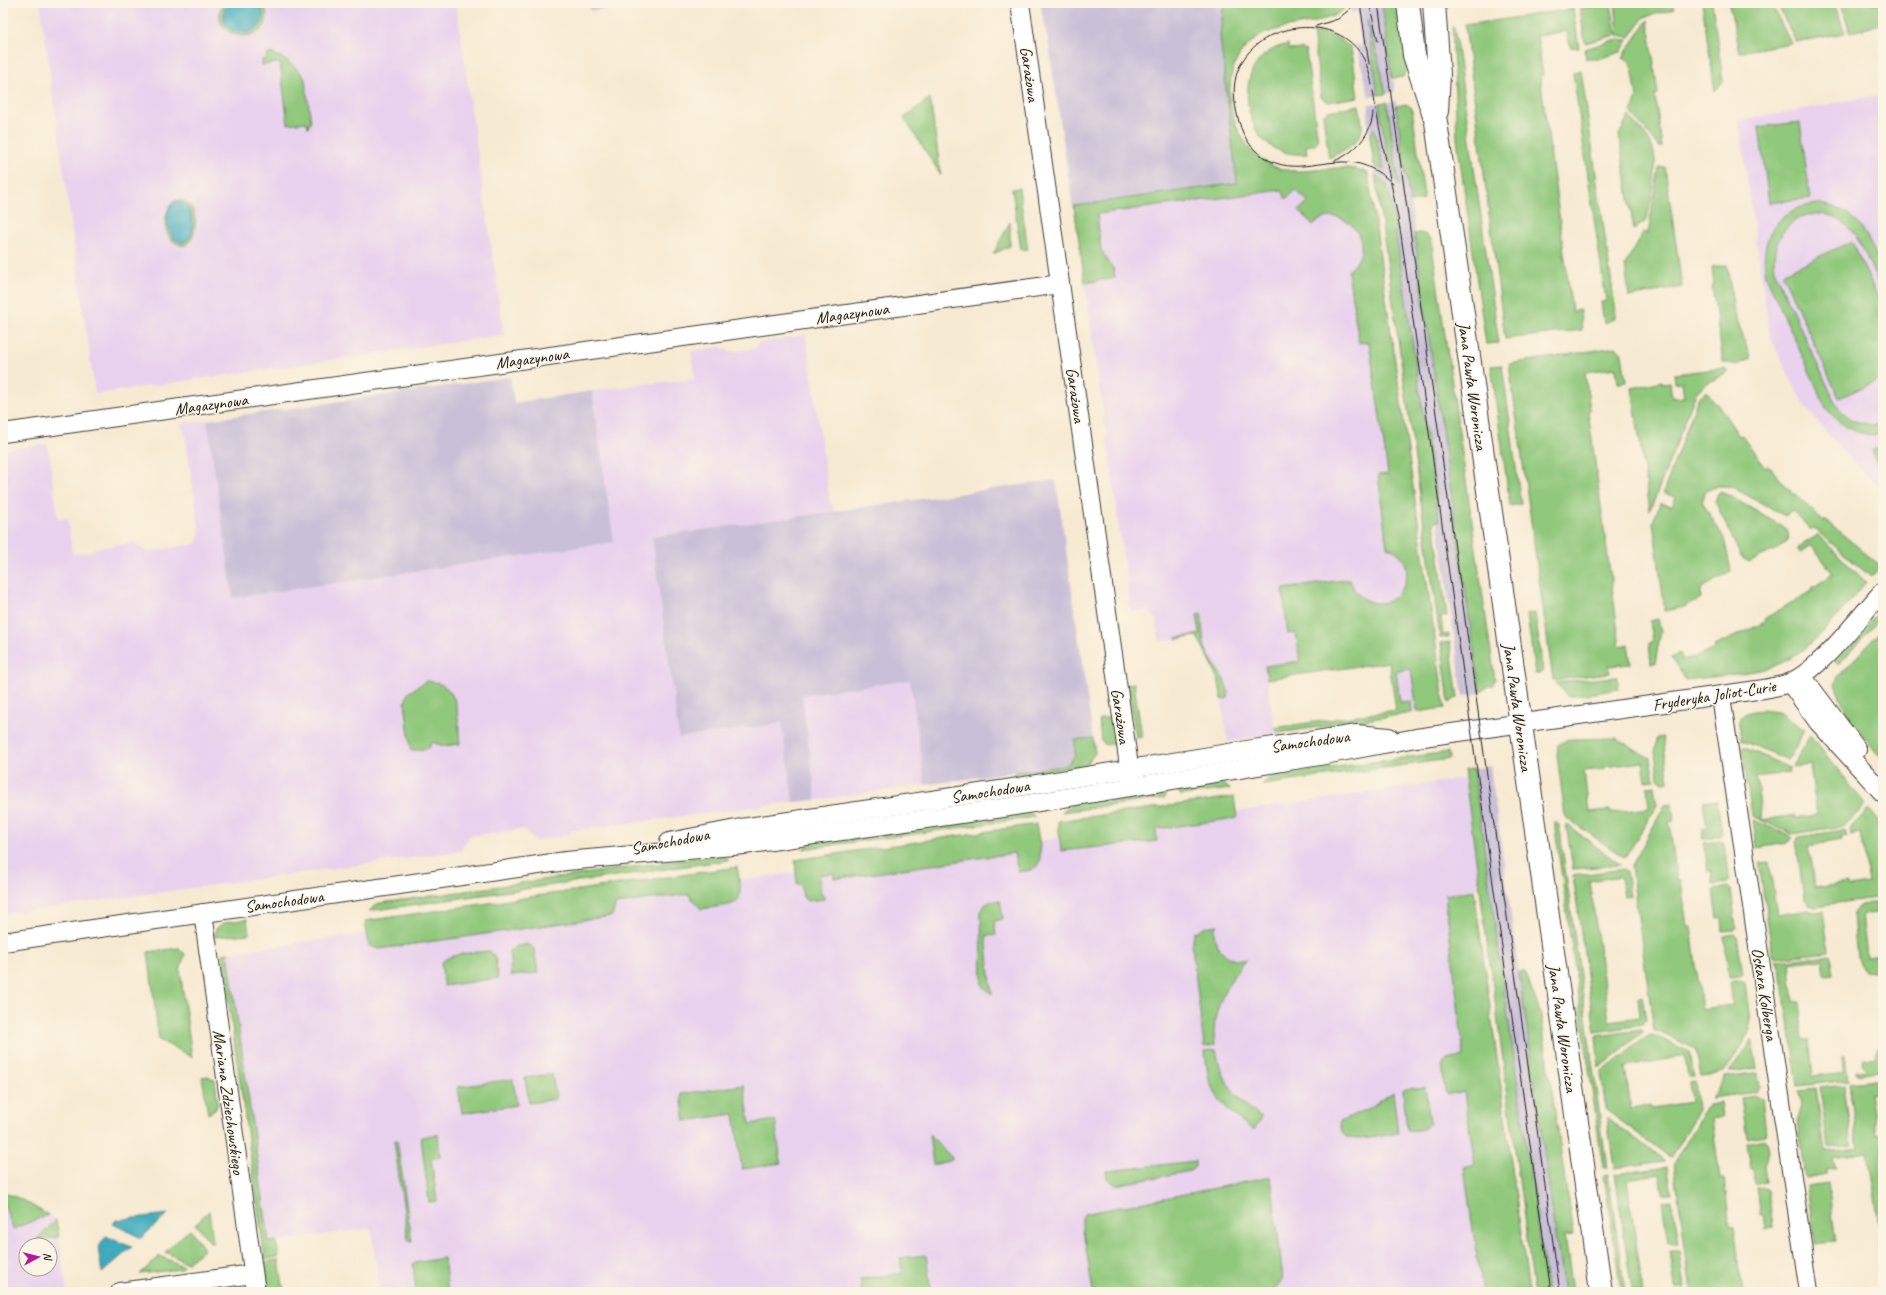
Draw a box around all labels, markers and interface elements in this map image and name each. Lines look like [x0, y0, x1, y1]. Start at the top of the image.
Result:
street label: Garażowa [1015, 45, 1044, 104]
street label: Magazynowa [814, 298, 891, 329]
street label: Jana Pawła Woronicza [1453, 320, 1492, 453]
street label: Magazynowa [494, 343, 571, 374]
street label: Garażowa [1061, 366, 1090, 425]
street label: Magazynowa [173, 389, 250, 420]
street label: Jana Pawła Woronicza [1498, 641, 1537, 774]
street label: Fryderyka Joliot-Curie [1651, 675, 1778, 716]
street label: Garażowa [1106, 687, 1135, 746]
street label: Samochodowa [1269, 725, 1352, 757]
street label: Samochodowa [949, 775, 1032, 808]
street label: Samochodowa [629, 823, 712, 859]
street label: Samochodowa [243, 885, 326, 917]
street label: Oskara Kolberga [1747, 946, 1782, 1043]
street label: Jana Pawła Woronicza [1543, 962, 1582, 1095]
street label: Mariana Zdziechowskiego [208, 1028, 249, 1177]
north arrow [18, 1237, 58, 1277]
text: N [41, 1252, 56, 1262]

